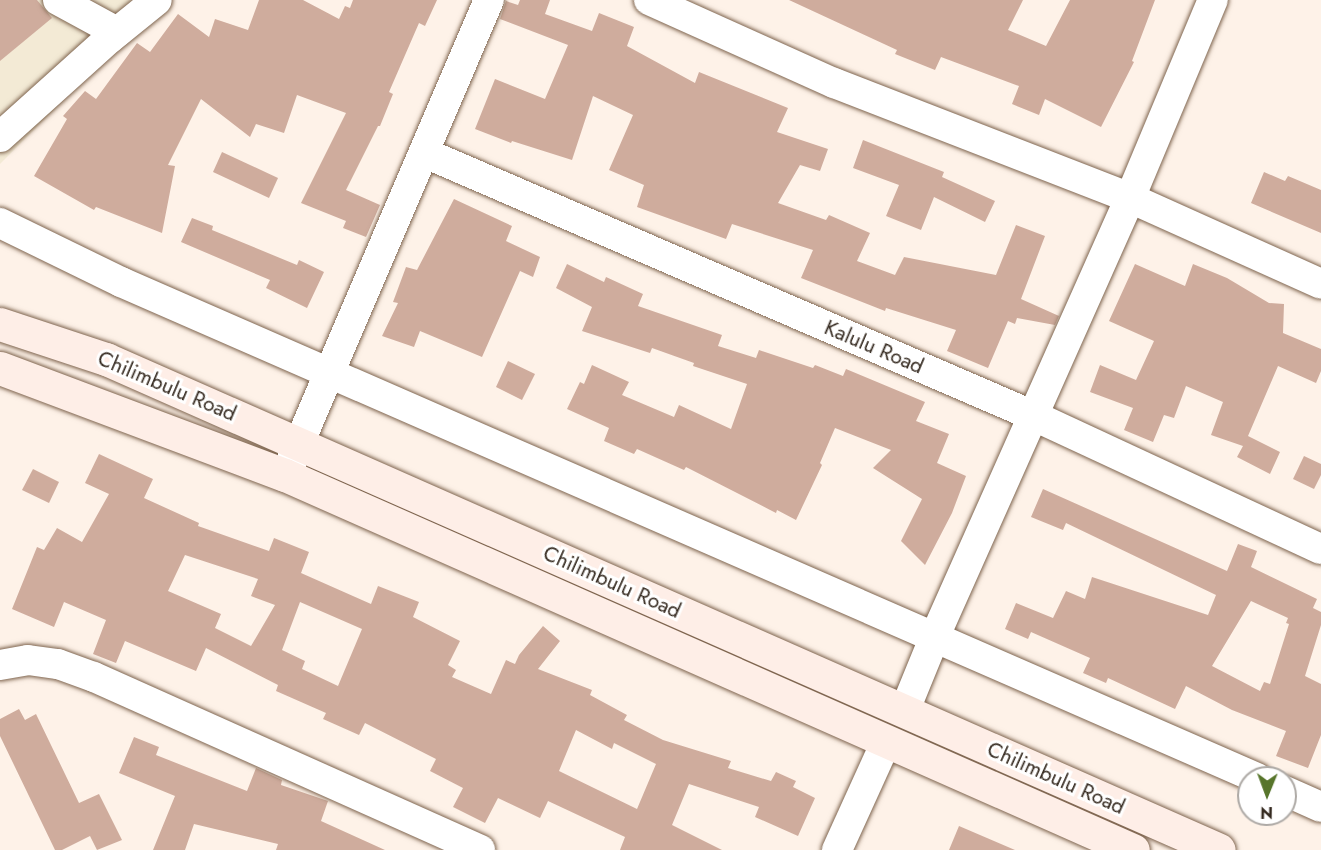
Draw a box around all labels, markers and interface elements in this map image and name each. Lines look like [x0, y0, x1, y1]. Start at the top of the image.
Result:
street label: Kalulu Road [821, 315, 927, 379]
street label: Chilimbulu Road [94, 345, 240, 427]
street label: Chilimbulu Road [539, 540, 685, 624]
street label: Chilimbulu Road [983, 736, 1129, 820]
north arrow [1237, 766, 1297, 826]
text: N [1260, 801, 1273, 824]

